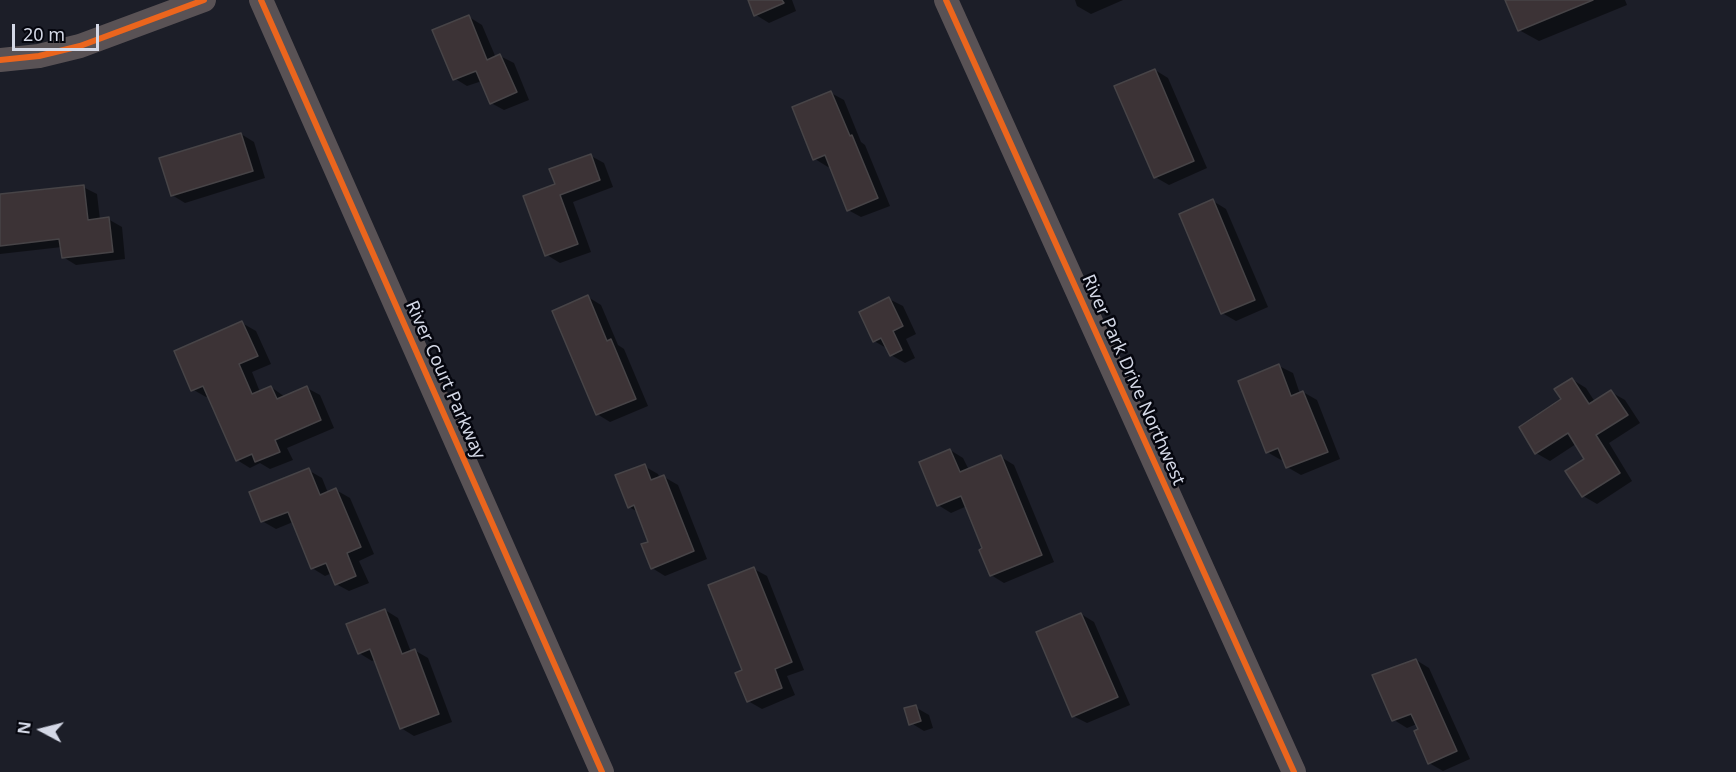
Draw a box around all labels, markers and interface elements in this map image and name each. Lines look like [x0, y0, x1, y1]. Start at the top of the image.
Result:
scale bar [15, 12, 102, 50]
text: 20 m [23, 22, 65, 46]
street label: River Park Drive Northwest [1077, 271, 1189, 489]
street label: River Court Parkway [400, 298, 490, 462]
north arrow [12, 700, 72, 760]
text: N [12, 720, 36, 736]

